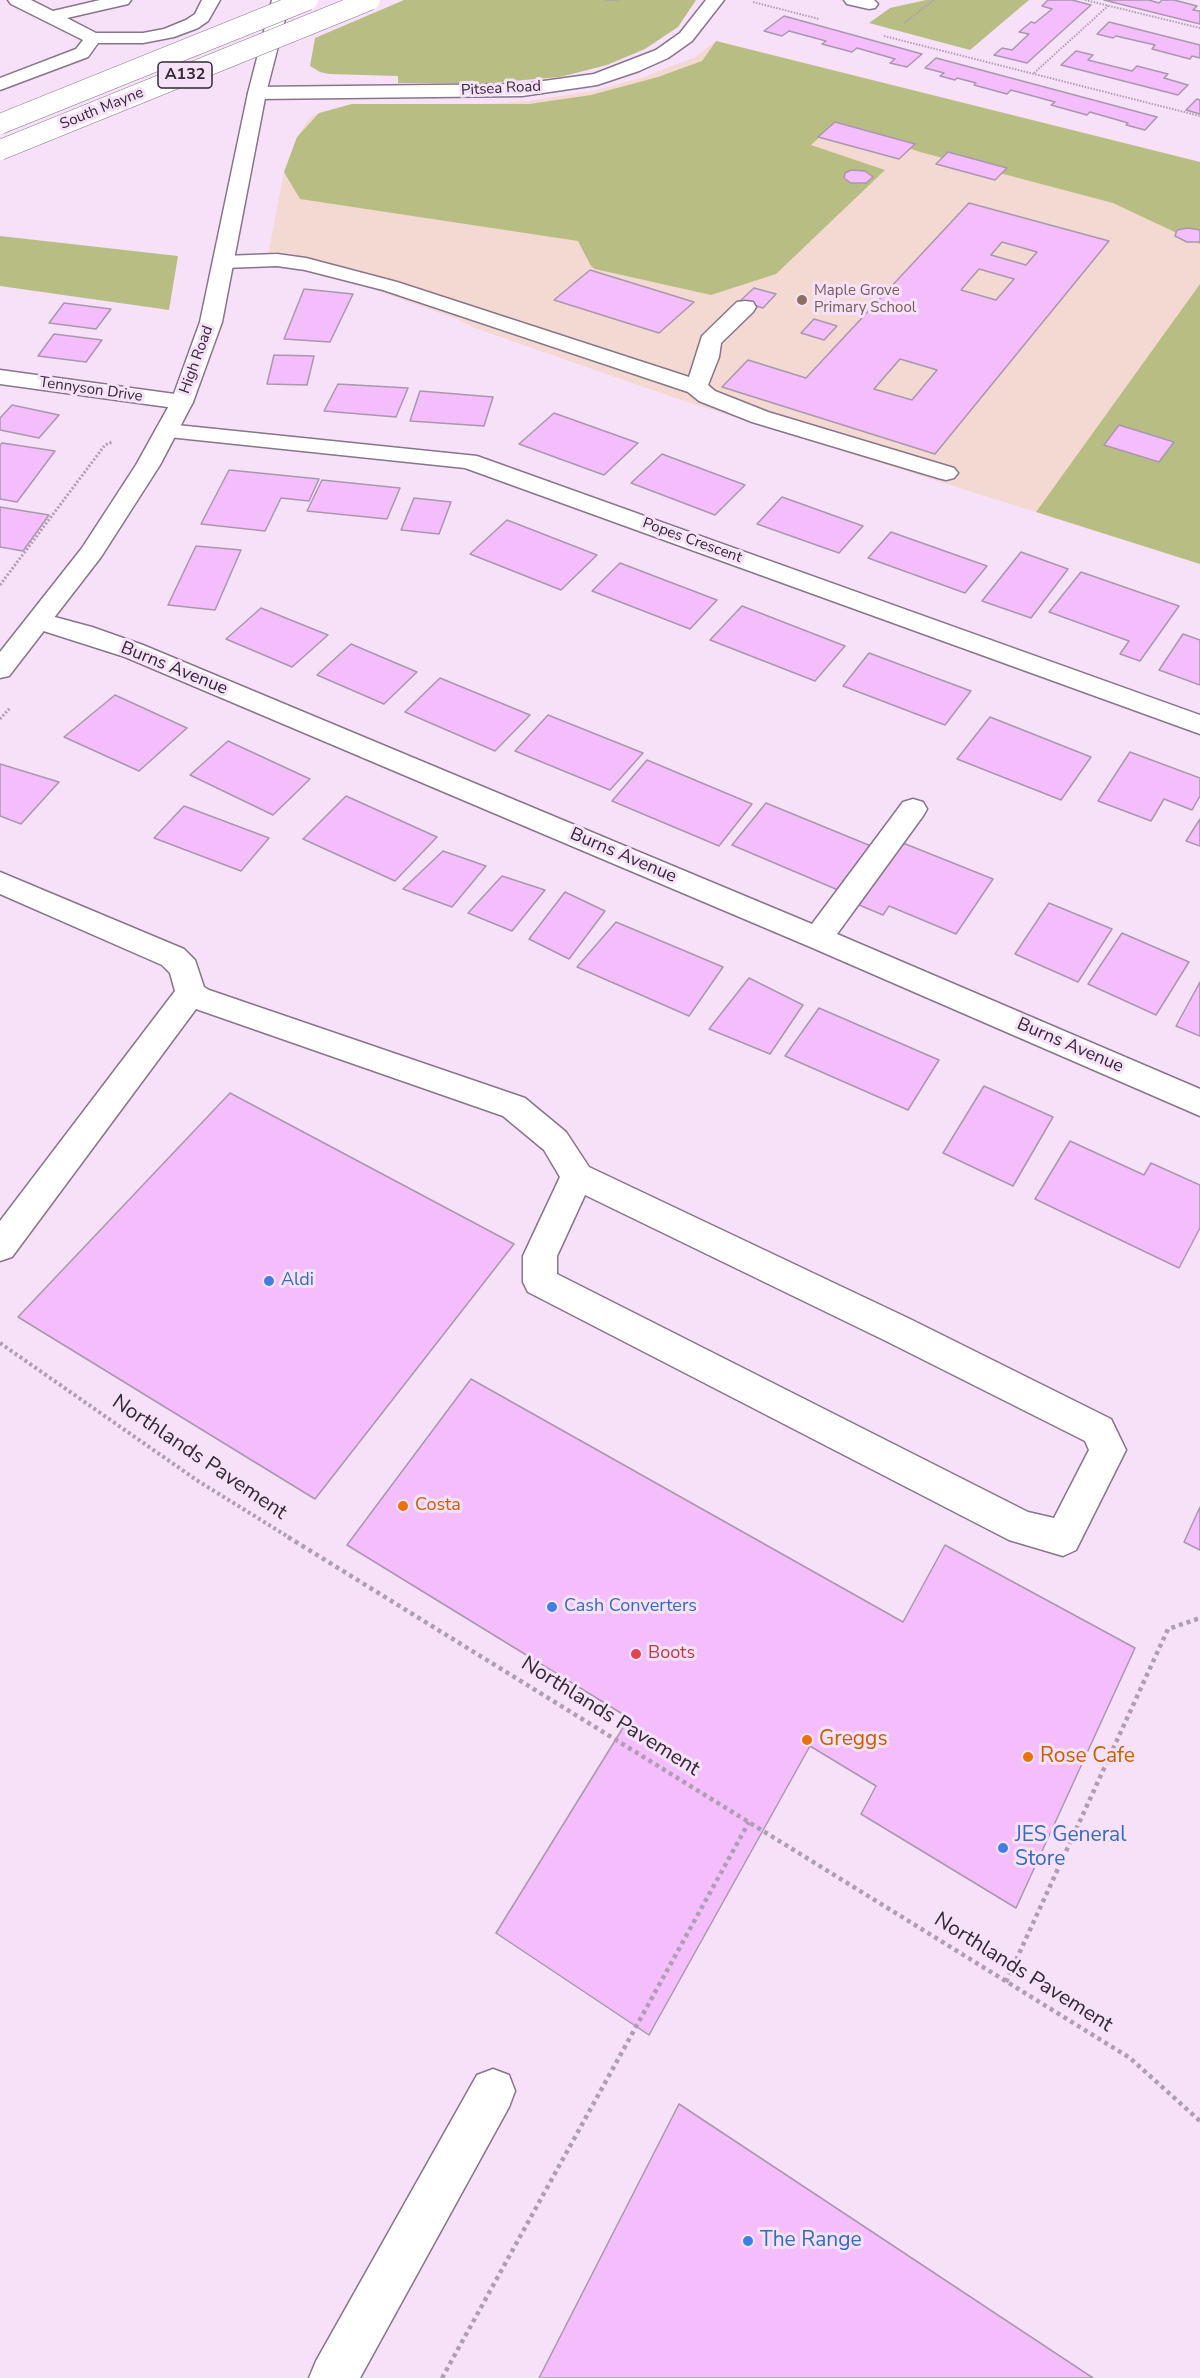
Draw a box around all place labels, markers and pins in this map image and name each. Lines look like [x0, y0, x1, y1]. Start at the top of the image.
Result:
place label: Maple Grove Primary School [814, 282, 916, 317]
marker: Maple Grove Primary School [795, 293, 809, 307]
place label: Aldi [281, 1270, 314, 1292]
marker: Aldi [262, 1274, 276, 1288]
place label: Costa [415, 1495, 461, 1517]
marker: Costa [396, 1499, 410, 1513]
place label: Cash Converters [564, 1596, 697, 1618]
marker: Cash Converters [545, 1600, 559, 1614]
place label: Boots [648, 1643, 695, 1665]
marker: Boots [629, 1647, 643, 1661]
place label: Greggs [819, 1727, 888, 1753]
marker: Greggs [800, 1733, 814, 1747]
place label: Rose Cafe [1040, 1744, 1135, 1770]
marker: Rose Cafe [1021, 1750, 1035, 1764]
place label: JES General Store [1015, 1823, 1126, 1873]
marker: JES General Store [996, 1841, 1010, 1855]
place label: The Range [760, 2228, 862, 2254]
marker: The Range [741, 2234, 755, 2248]

